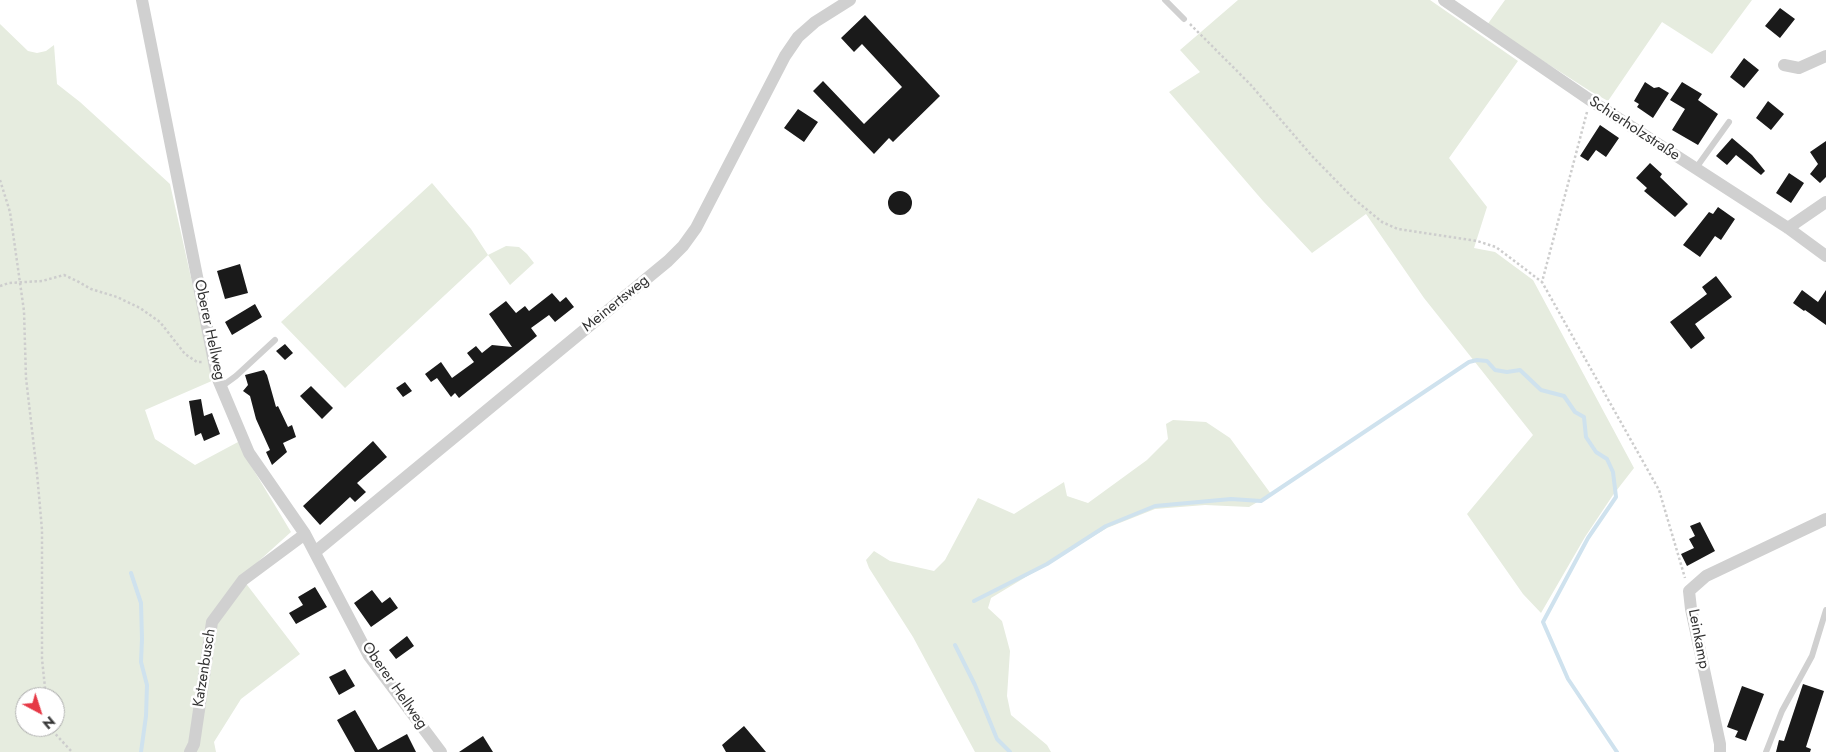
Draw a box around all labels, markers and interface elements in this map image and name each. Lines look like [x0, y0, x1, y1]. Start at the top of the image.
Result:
street label: Schierholzstraße [1585, 93, 1683, 165]
street label: Meinertsweg [579, 272, 653, 336]
street label: Oberer Hellweg [190, 278, 228, 382]
street label: Leinkamp [1683, 608, 1713, 670]
street label: Katzenbusch [190, 628, 220, 708]
street label: Oberer Hellweg [357, 639, 431, 733]
north arrow [15, 687, 65, 737]
text: N [38, 711, 60, 734]

